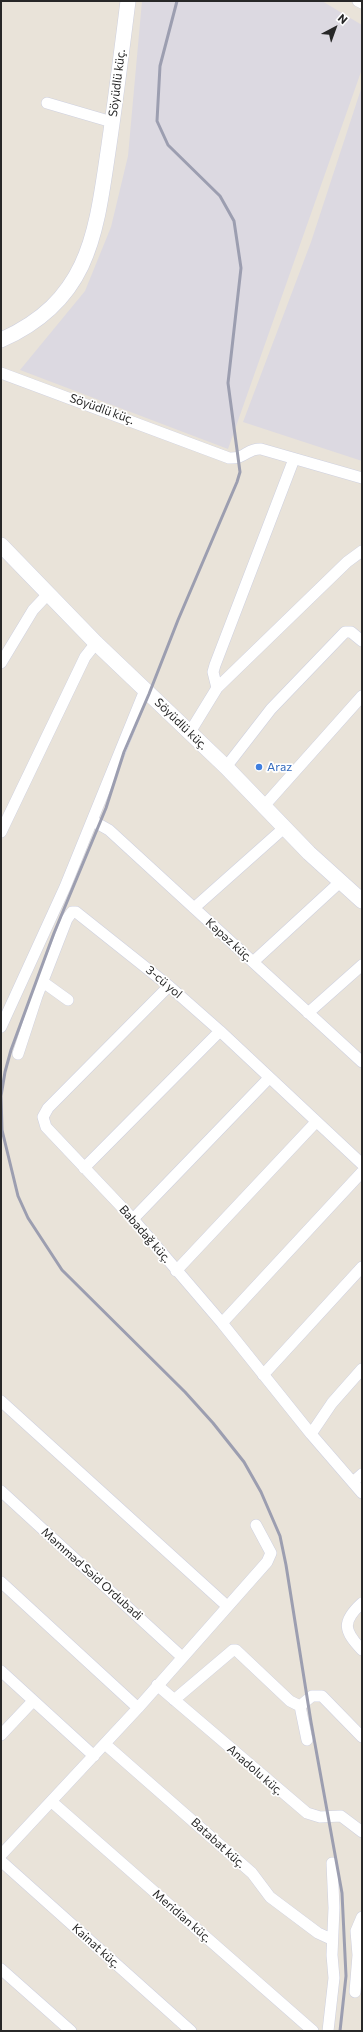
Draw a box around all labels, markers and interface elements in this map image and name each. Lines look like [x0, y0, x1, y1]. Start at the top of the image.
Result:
north arrow [315, 8, 355, 48]
text: N [336, 11, 351, 26]
street label: Söyüdlü küç. [106, 48, 128, 118]
street label: Söyüdlü küç. [68, 391, 136, 427]
street label: Söyüdlü küç. [152, 695, 210, 753]
place label: Araz [267, 760, 292, 774]
marker: Araz [254, 762, 264, 772]
street label: Kəpəz küç. [203, 915, 255, 965]
street label: 3-cü yol [143, 963, 185, 1001]
street label: Babadağ küç. [116, 1202, 174, 1266]
street label: Məmməd Səid Ordubadi [38, 1525, 146, 1623]
street label: Anadolu küç. [224, 1742, 286, 1798]
street label: Batabat küç. [188, 1815, 248, 1871]
street label: Meridian küç. [150, 1887, 214, 1945]
street label: Kainat küç. [69, 1921, 123, 1971]

